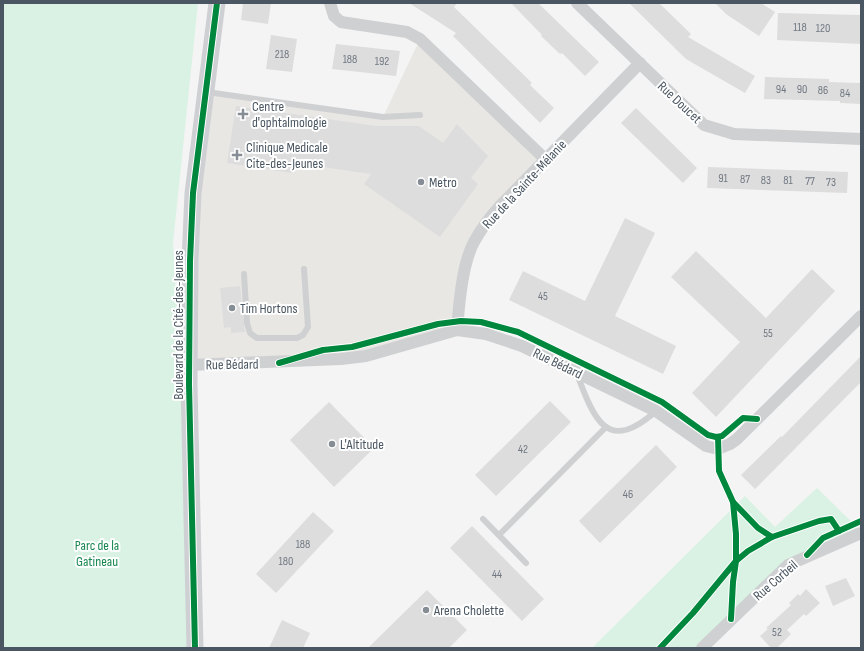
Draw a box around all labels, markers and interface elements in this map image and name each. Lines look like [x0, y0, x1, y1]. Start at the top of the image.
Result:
house number: 118 [793, 20, 807, 35]
house number: 120 [816, 21, 830, 36]
house number: 218 [275, 47, 289, 62]
house number: 188 [343, 52, 357, 67]
house number: 192 [375, 54, 389, 69]
street label: Rue Doucet [654, 78, 705, 127]
house number: 94 [776, 82, 786, 97]
house number: 90 [797, 82, 807, 97]
house number: 86 [818, 83, 828, 98]
house number: 84 [840, 86, 850, 101]
place label: Centre d'ophtalmologie [252, 98, 327, 131]
marker: Centre d'ophtalmologie [237, 108, 249, 120]
street label: Rue de la Sainte-Mélanie [479, 136, 570, 232]
place label: Clinique Medicale Cite-des-Jeunes [246, 139, 328, 172]
marker: Clinique Medicale Cite-des-Jeunes [231, 149, 243, 161]
house number: 91 [718, 171, 729, 186]
house number: 87 [740, 172, 750, 187]
house number: 83 [761, 173, 771, 188]
house number: 81 [783, 173, 794, 188]
place label: Metro [429, 174, 457, 191]
house number: 77 [805, 174, 815, 189]
house number: 73 [826, 175, 836, 190]
marker: Metro [416, 177, 426, 187]
street label: Boulevard de la Cité-des-Jeunes [170, 250, 187, 400]
house number: 45 [538, 289, 548, 304]
place label: Tim Hortons [240, 300, 298, 317]
marker: Tim Hortons [227, 303, 237, 313]
house number: 55 [763, 326, 773, 341]
street label: Rue Bédard [530, 344, 585, 383]
street label: Rue Bédard [205, 356, 259, 373]
place label: L'Altitude [340, 436, 384, 453]
marker: L'Altitude [327, 439, 337, 449]
house number: 42 [518, 442, 528, 457]
house number: 46 [623, 487, 633, 502]
park label: Parc de la Gatineau [75, 537, 119, 570]
house number: 188 [296, 537, 310, 552]
house number: 180 [279, 554, 293, 569]
street label: Rue Corbeil [750, 556, 801, 604]
house number: 44 [492, 567, 502, 582]
place label: Arena Cholette [433, 602, 504, 619]
marker: Arena Cholette [421, 605, 431, 615]
house number: 52 [772, 625, 782, 640]

